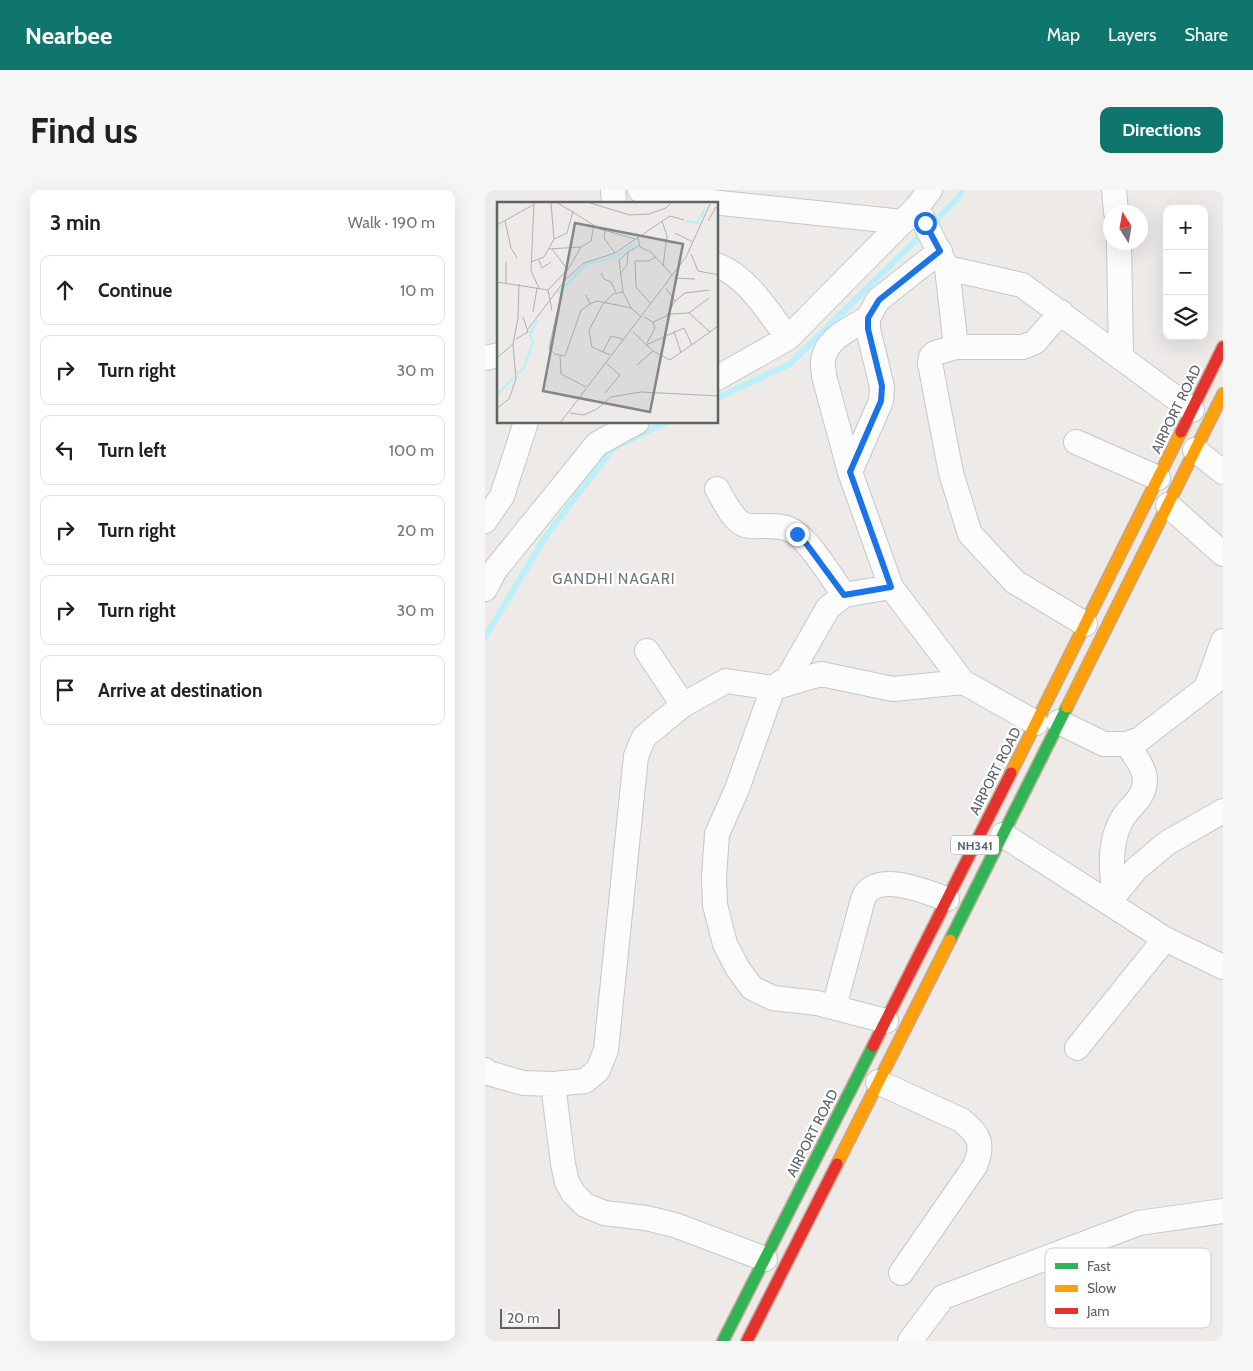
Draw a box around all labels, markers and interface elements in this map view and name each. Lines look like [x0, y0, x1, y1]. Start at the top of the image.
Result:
text: Nearbee [25, 21, 112, 50]
text: Map [1047, 24, 1080, 46]
text: Layers [1108, 24, 1157, 46]
text: Share [1185, 24, 1228, 46]
button: Directions [1100, 107, 1223, 153]
text: Find us [30, 109, 138, 152]
inset map [497, 202, 719, 424]
north arrow [1103, 205, 1148, 250]
map controls [1163, 205, 1208, 340]
button: + [1163, 205, 1208, 250]
text: 3 min [50, 210, 101, 235]
route start [914, 212, 937, 235]
text: Walk · 190 m [348, 213, 435, 232]
button: − [1163, 250, 1208, 295]
icon: ahead [51, 276, 79, 304]
text: Continue [98, 279, 172, 302]
text: 10 m [400, 281, 434, 300]
button: layers [1163, 295, 1208, 340]
icon: right [51, 356, 79, 384]
text: Turn right [98, 359, 176, 382]
text: 30 m [397, 361, 434, 380]
street label: AIRPORT ROAD [1147, 362, 1205, 456]
icon: left [51, 436, 79, 464]
text: Turn left [98, 439, 166, 462]
text: 100 m [389, 441, 434, 460]
icon: right [51, 516, 79, 544]
text: Turn right [98, 519, 176, 542]
text: 20 m [397, 521, 434, 540]
route end [786, 523, 809, 546]
district label: GANDHI NAGARI [552, 570, 676, 588]
icon: right [51, 596, 79, 624]
text: Turn right [98, 599, 176, 622]
text: 30 m [397, 601, 434, 620]
icon: arrive [51, 676, 79, 704]
text: Arrive at destination [98, 679, 262, 702]
street label: AIRPORT ROAD [965, 724, 1025, 818]
road number: NH341 [951, 836, 999, 854]
street label: AIRPORT ROAD [782, 1086, 842, 1180]
legend [1045, 1248, 1211, 1328]
text: Fast [1087, 1257, 1111, 1275]
text: Slow [1087, 1279, 1116, 1297]
text: Jam [1086, 1302, 1109, 1320]
scale bar [500, 1306, 560, 1329]
text: 20 m [507, 1309, 540, 1327]

